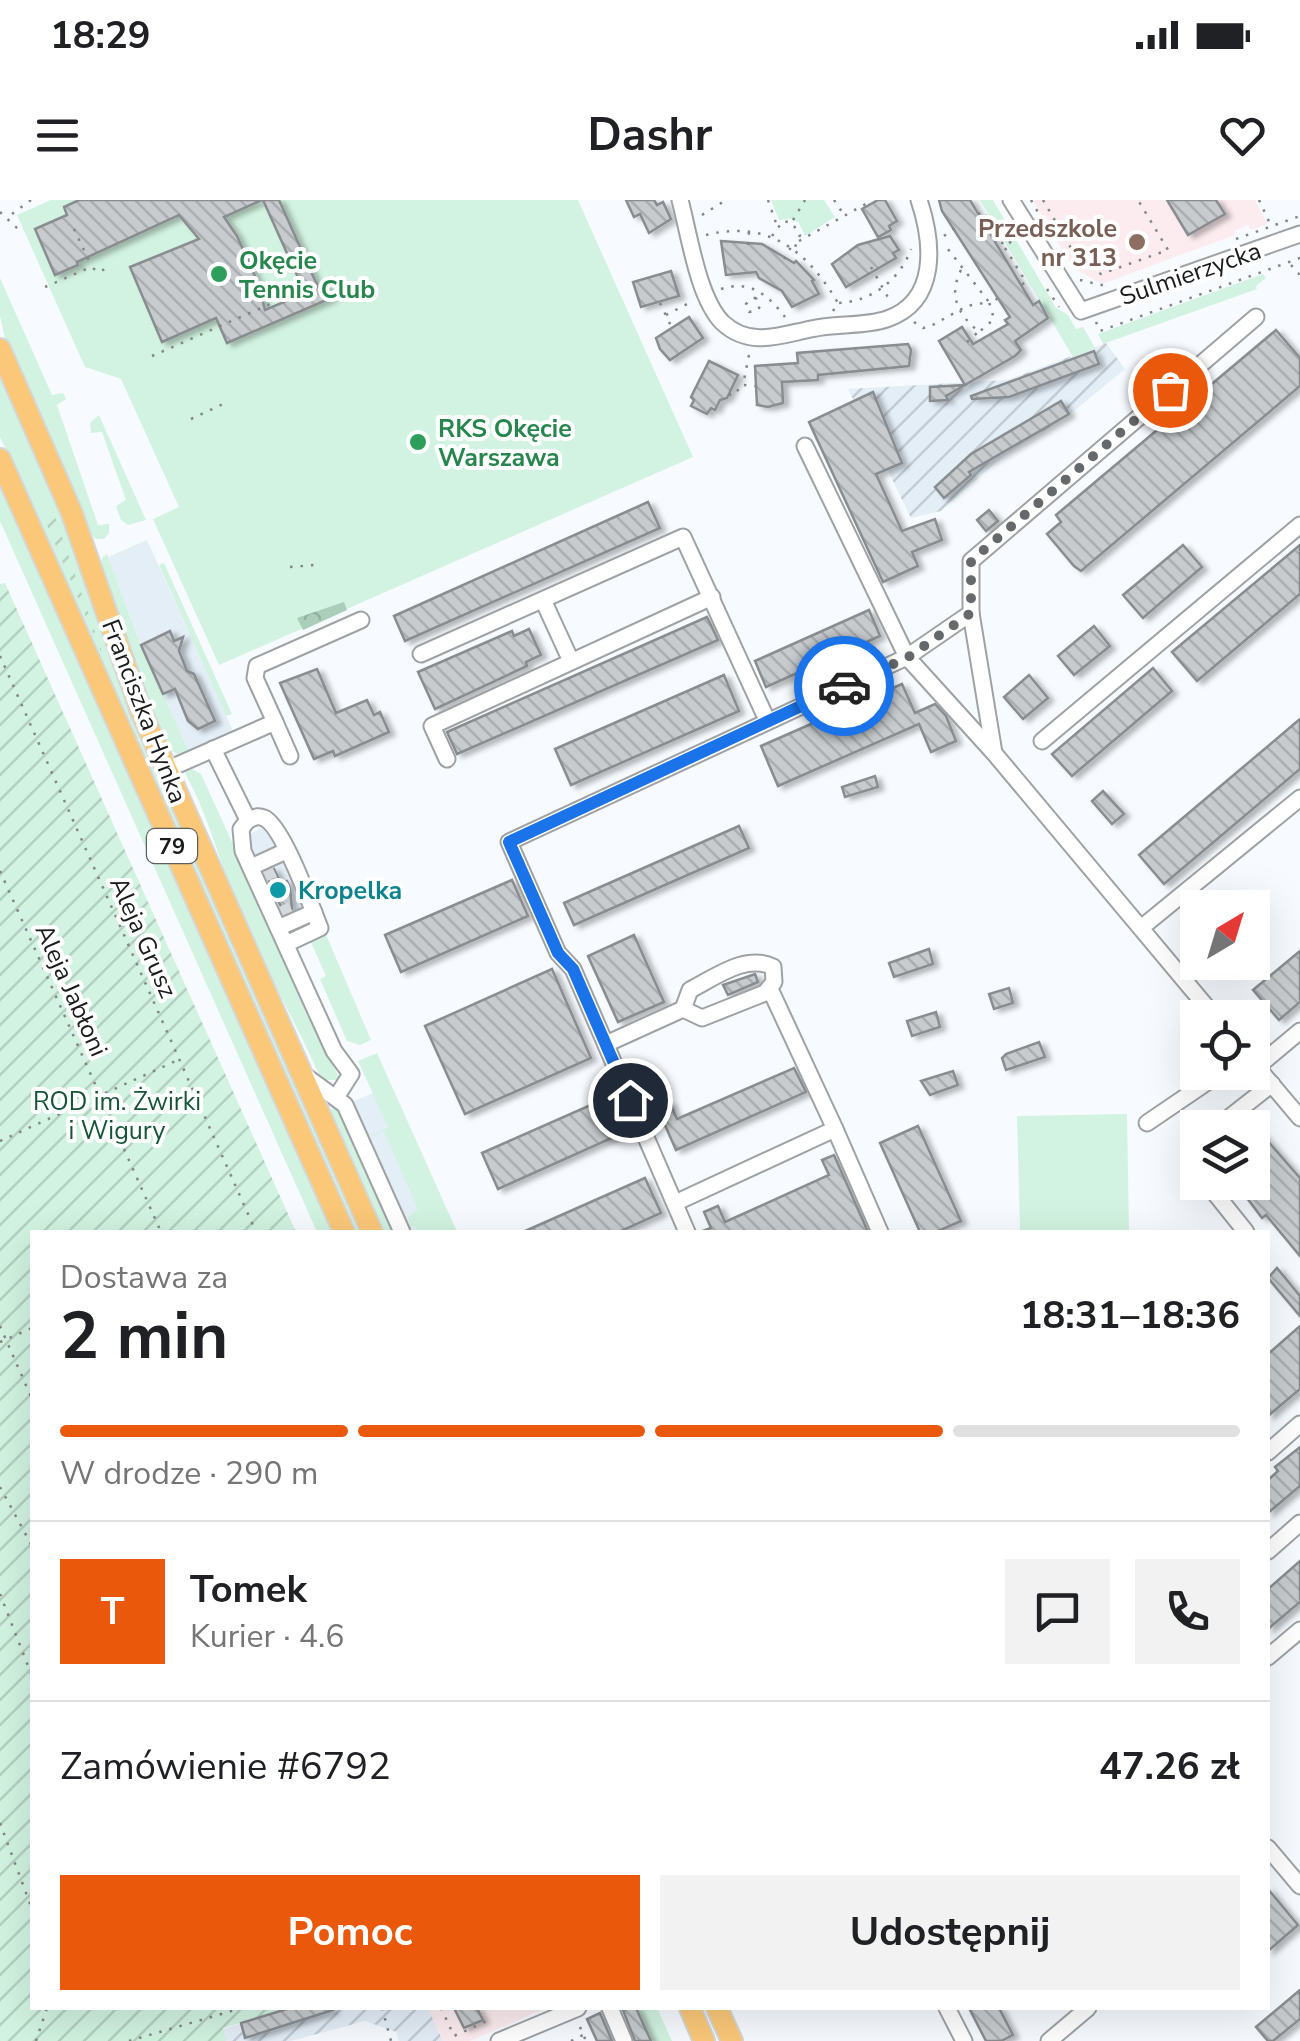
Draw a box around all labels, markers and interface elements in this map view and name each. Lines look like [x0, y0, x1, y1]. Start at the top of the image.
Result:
text: 18:29 [50, 10, 151, 61]
text: Dashr [588, 105, 712, 166]
icon: menu [30, 108, 85, 163]
icon: heart [1215, 108, 1270, 163]
place label: Przedszkole nr 313 [978, 212, 1117, 275]
marker: Przedszkole nr 313 [1126, 231, 1148, 253]
street label: Sulmierzycka [1115, 234, 1266, 314]
place label: Okęcie Tennis Club [239, 244, 375, 307]
marker: Okęcie Tennis Club [208, 263, 230, 285]
pin [1128, 348, 1213, 433]
icon: bag [1143, 363, 1198, 418]
place label: RKS Okęcie Warszawa [438, 412, 572, 475]
marker: RKS Okęcie Warszawa [407, 431, 429, 453]
street label: Franciszka Hynka [93, 615, 195, 808]
courier [794, 636, 894, 736]
icon: car [817, 659, 872, 714]
road number: 79 [147, 829, 197, 863]
street label: Aleja Grusz [101, 872, 185, 1003]
place label: Kropelka [298, 874, 402, 908]
marker: Kropelka [267, 879, 289, 901]
north arrow [1180, 890, 1270, 980]
map controls [1180, 890, 1270, 1200]
street label: Aleja Jabłoni [27, 919, 115, 1062]
button: locate [1180, 1000, 1270, 1090]
pin [588, 1058, 673, 1143]
icon: home [603, 1073, 658, 1128]
park label: ROD im. Żwirki i Wigury [33, 1085, 201, 1148]
button: layers [1180, 1110, 1270, 1200]
text: Dostawa za [60, 1256, 228, 1299]
text: 18:31–18:36 [1020, 1290, 1240, 1341]
text: 2 min [60, 1292, 228, 1381]
text: W drodze · 290 m [60, 1452, 318, 1495]
button: chat [1005, 1559, 1110, 1664]
button: phone [1135, 1559, 1240, 1664]
text: Tomek [190, 1564, 307, 1615]
text: T [101, 1586, 124, 1637]
text: Kurier · 4.6 [190, 1615, 344, 1658]
text: Zamówienie #6792 [60, 1741, 391, 1792]
text: 47.26 zł [1099, 1741, 1240, 1792]
button: Pomoc [60, 1875, 640, 1990]
button: Udostępnij [660, 1875, 1240, 1990]

